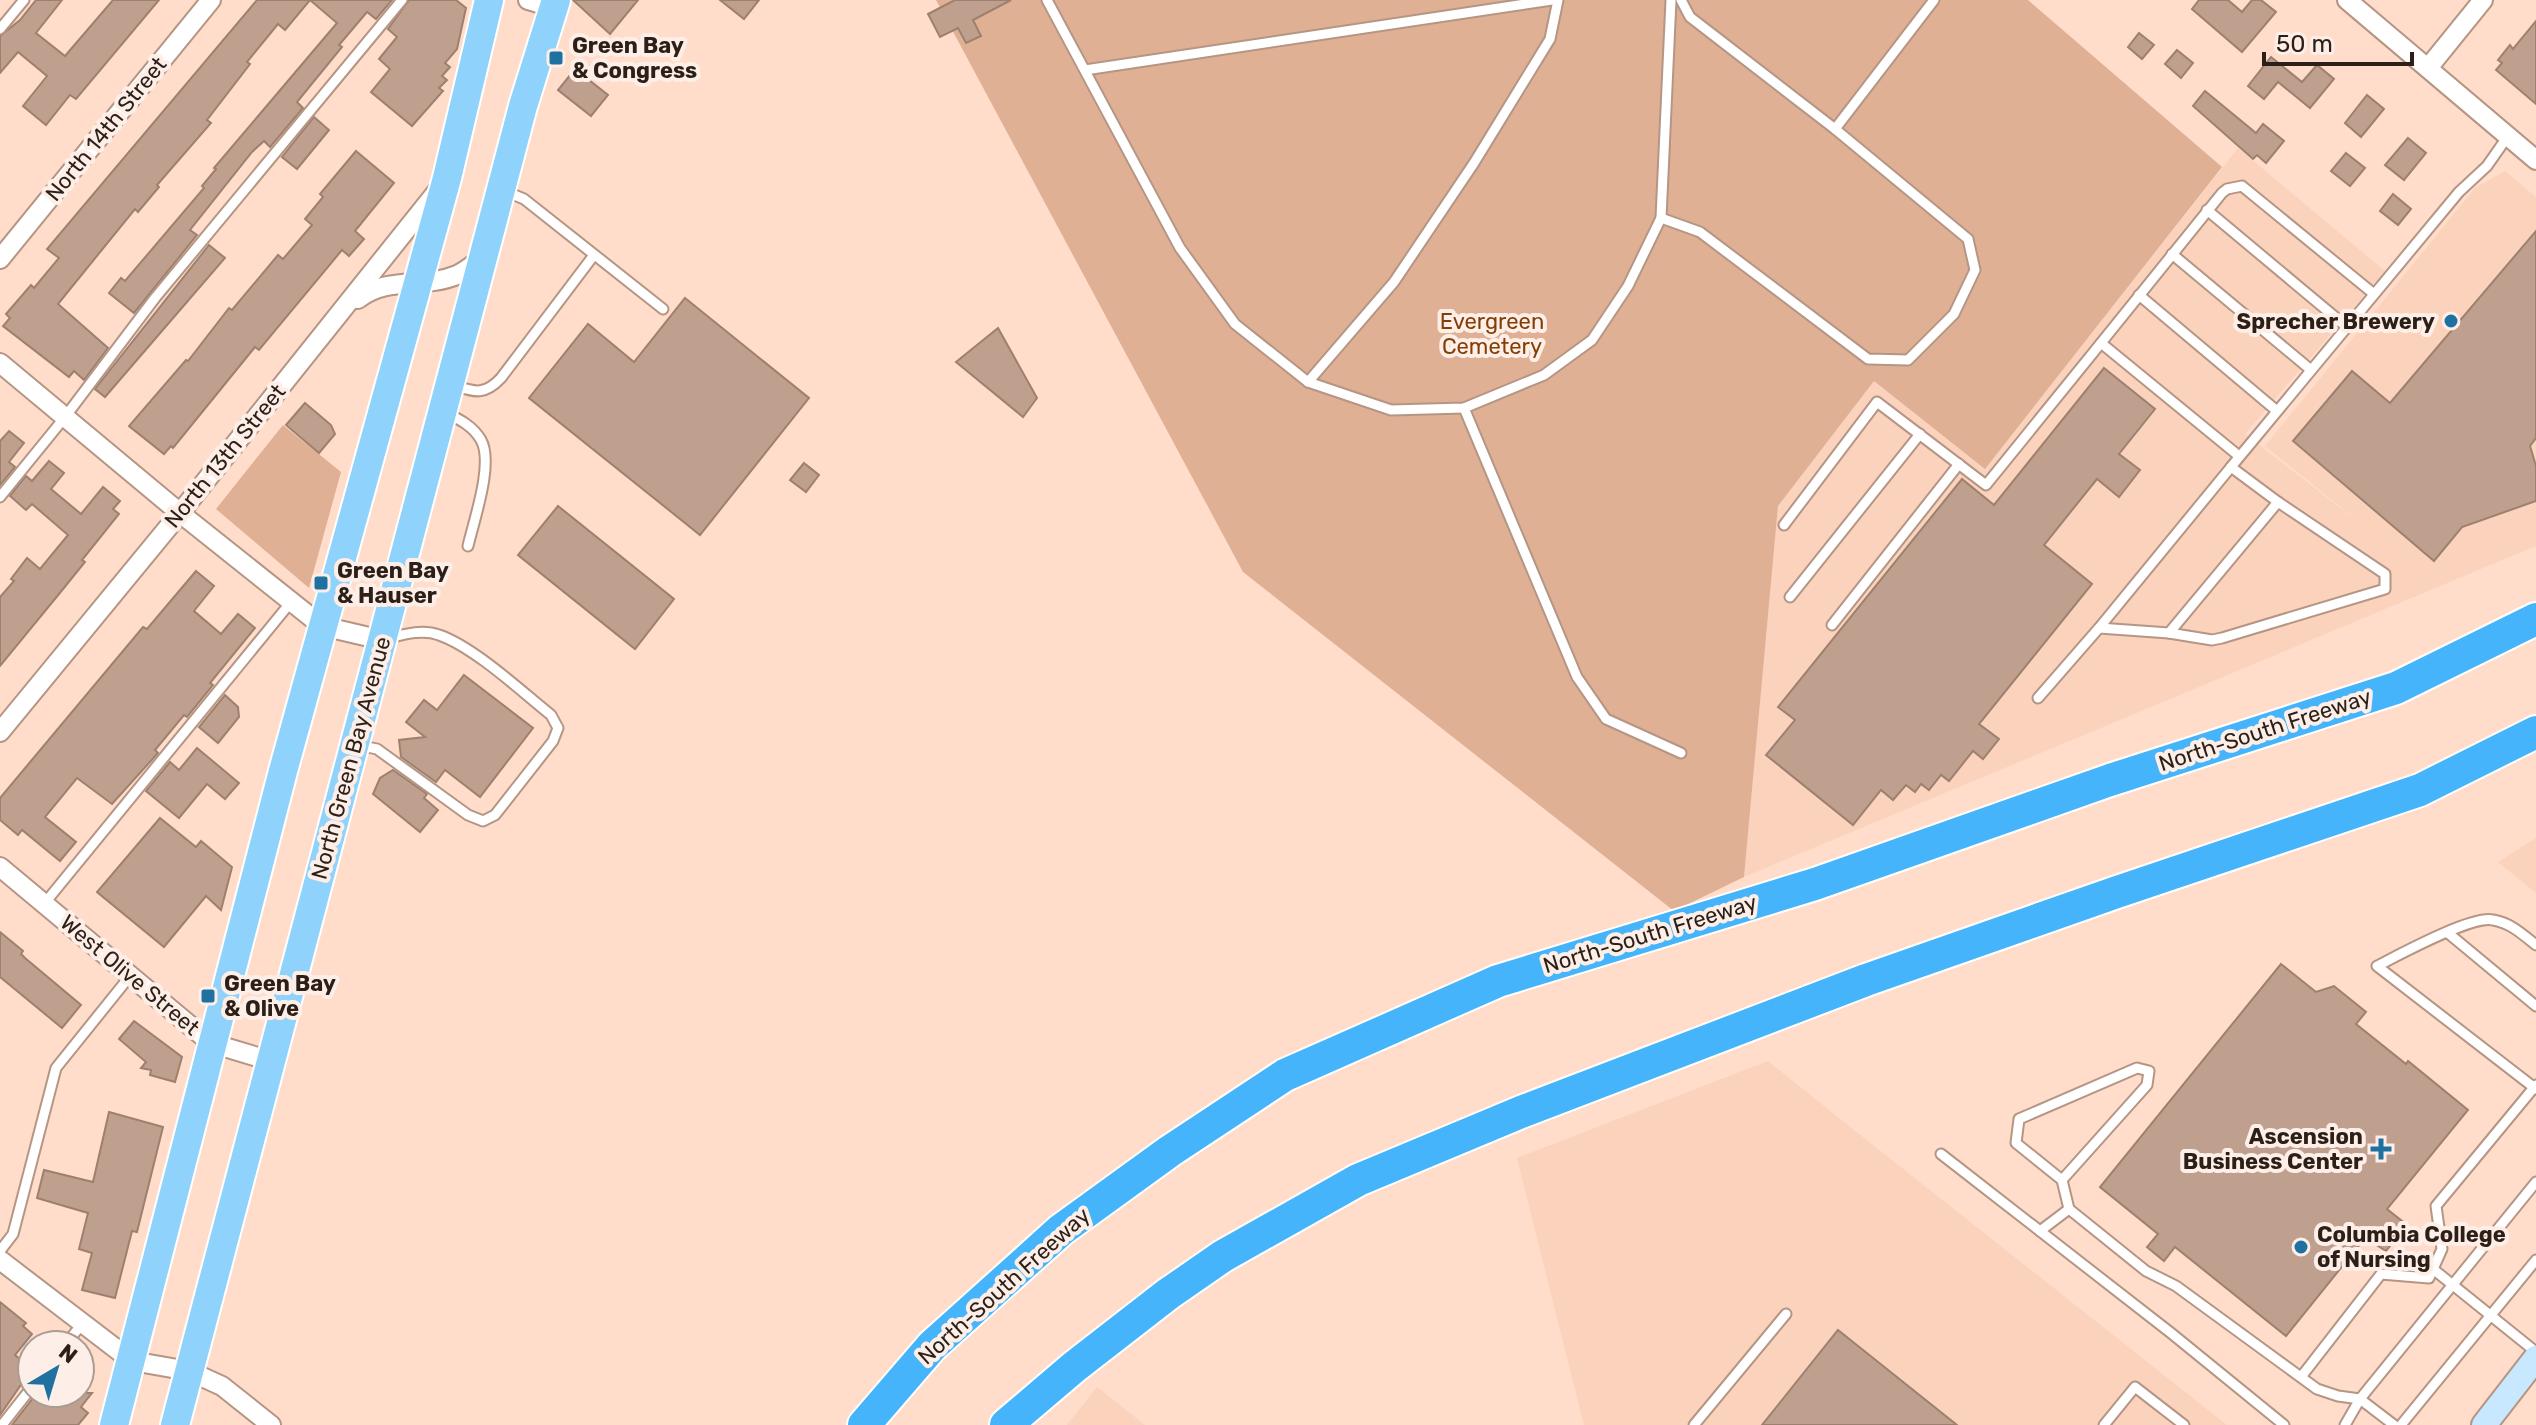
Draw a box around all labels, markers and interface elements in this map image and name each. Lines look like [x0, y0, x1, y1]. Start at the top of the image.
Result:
scale bar [2264, 16, 2412, 66]
text: 50 m [2276, 30, 2333, 58]
place label: Green Bay & Congress [572, 32, 697, 84]
marker: Green Bay & Congress [547, 49, 565, 67]
street label: North 14th Street [40, 51, 173, 207]
park label: Evergreen Cemetery [1440, 308, 1544, 360]
place label: Sprecher Brewery [2237, 308, 2435, 335]
marker: Sprecher Brewery [2442, 312, 2460, 330]
street label: North 13th Street [159, 378, 292, 533]
place label: Green Bay & Hauser [337, 557, 449, 609]
marker: Green Bay & Hauser [312, 574, 330, 592]
street label: North Green Bay Avenue [306, 634, 396, 882]
street label: North-South Freeway [2155, 683, 2375, 777]
street label: North-South Freeway [1540, 889, 1760, 979]
street label: West Olive Street [55, 909, 205, 1041]
place label: Green Bay & Olive [224, 970, 336, 1022]
marker: Green Bay & Olive [199, 987, 217, 1005]
place label: Ascension Business Center [2183, 1123, 2363, 1175]
marker: Ascension Business Center [2370, 1138, 2392, 1160]
street label: North-South Freeway [913, 1202, 1095, 1370]
place label: Columbia College of Nursing [2317, 1221, 2506, 1273]
marker: Columbia College of Nursing [2292, 1238, 2310, 1256]
north arrow [16, 1329, 96, 1409]
text: N [53, 1338, 83, 1369]

